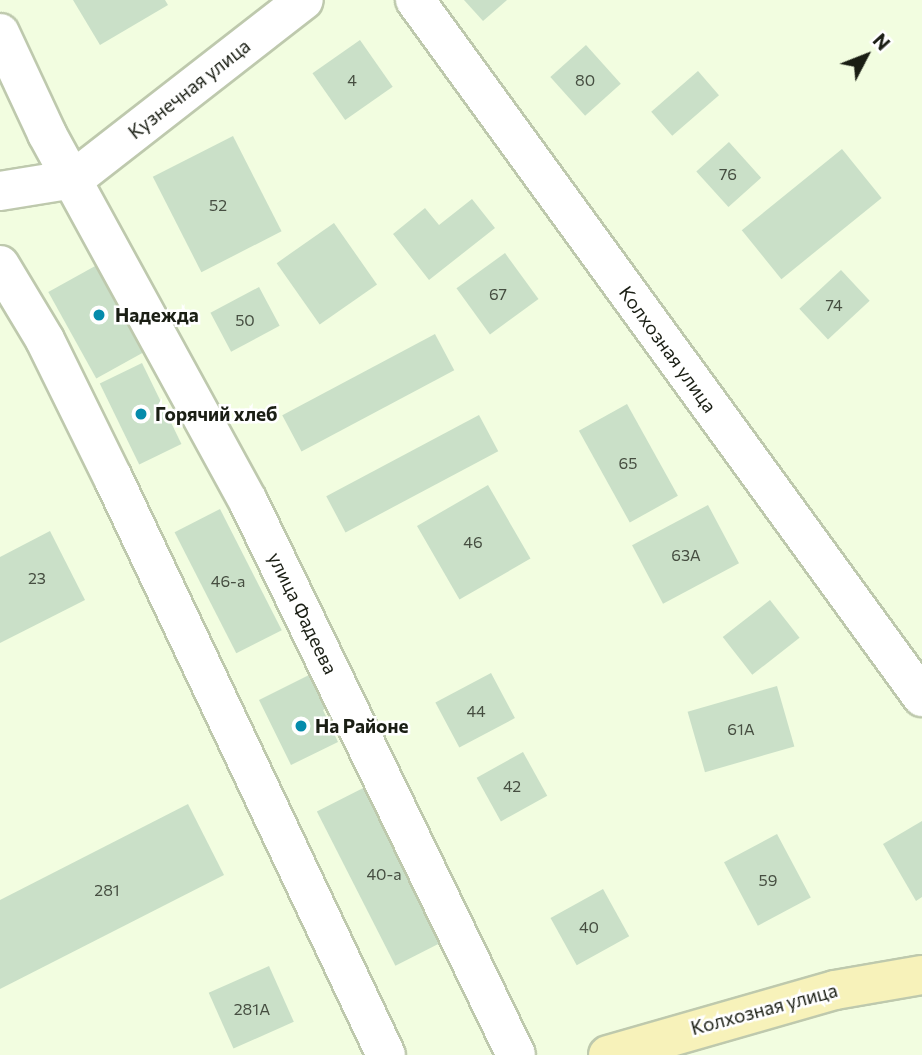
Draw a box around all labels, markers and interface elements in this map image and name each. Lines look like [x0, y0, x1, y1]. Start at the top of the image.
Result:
north arrow [831, 21, 901, 91]
text: N [869, 29, 895, 55]
street label: Кузнечная улица [124, 34, 254, 144]
house number: 4 [347, 70, 357, 90]
house number: 80 [575, 70, 595, 90]
house number: 76 [719, 164, 737, 184]
house number: 52 [209, 195, 227, 215]
street label: Колхозная улица [614, 281, 722, 417]
house number: 67 [489, 284, 507, 304]
house number: 74 [825, 295, 843, 315]
place label: Надежда [115, 304, 199, 326]
marker: Надежда [89, 305, 109, 325]
house number: 50 [235, 310, 255, 330]
place label: Горячий хлеб [155, 403, 277, 425]
marker: Горячий хлеб [133, 406, 149, 422]
house number: 65 [619, 453, 637, 473]
house number: 46 [463, 532, 483, 552]
house number: 63А [671, 545, 701, 565]
street label: улица Фадеева [264, 548, 342, 678]
house number: 23 [28, 568, 46, 588]
house number: 46-а [211, 571, 245, 591]
house number: 44 [466, 701, 486, 721]
place label: На Районе [315, 715, 408, 737]
marker: На Районе [293, 718, 309, 734]
house number: 61А [727, 719, 755, 739]
house number: 42 [503, 776, 521, 796]
house number: 40-а [366, 864, 402, 884]
house number: 59 [759, 870, 777, 890]
house number: 281 [94, 880, 120, 900]
house number: 40 [579, 917, 599, 937]
street label: Колхозная улица [688, 978, 840, 1040]
house number: 281А [234, 999, 270, 1019]

